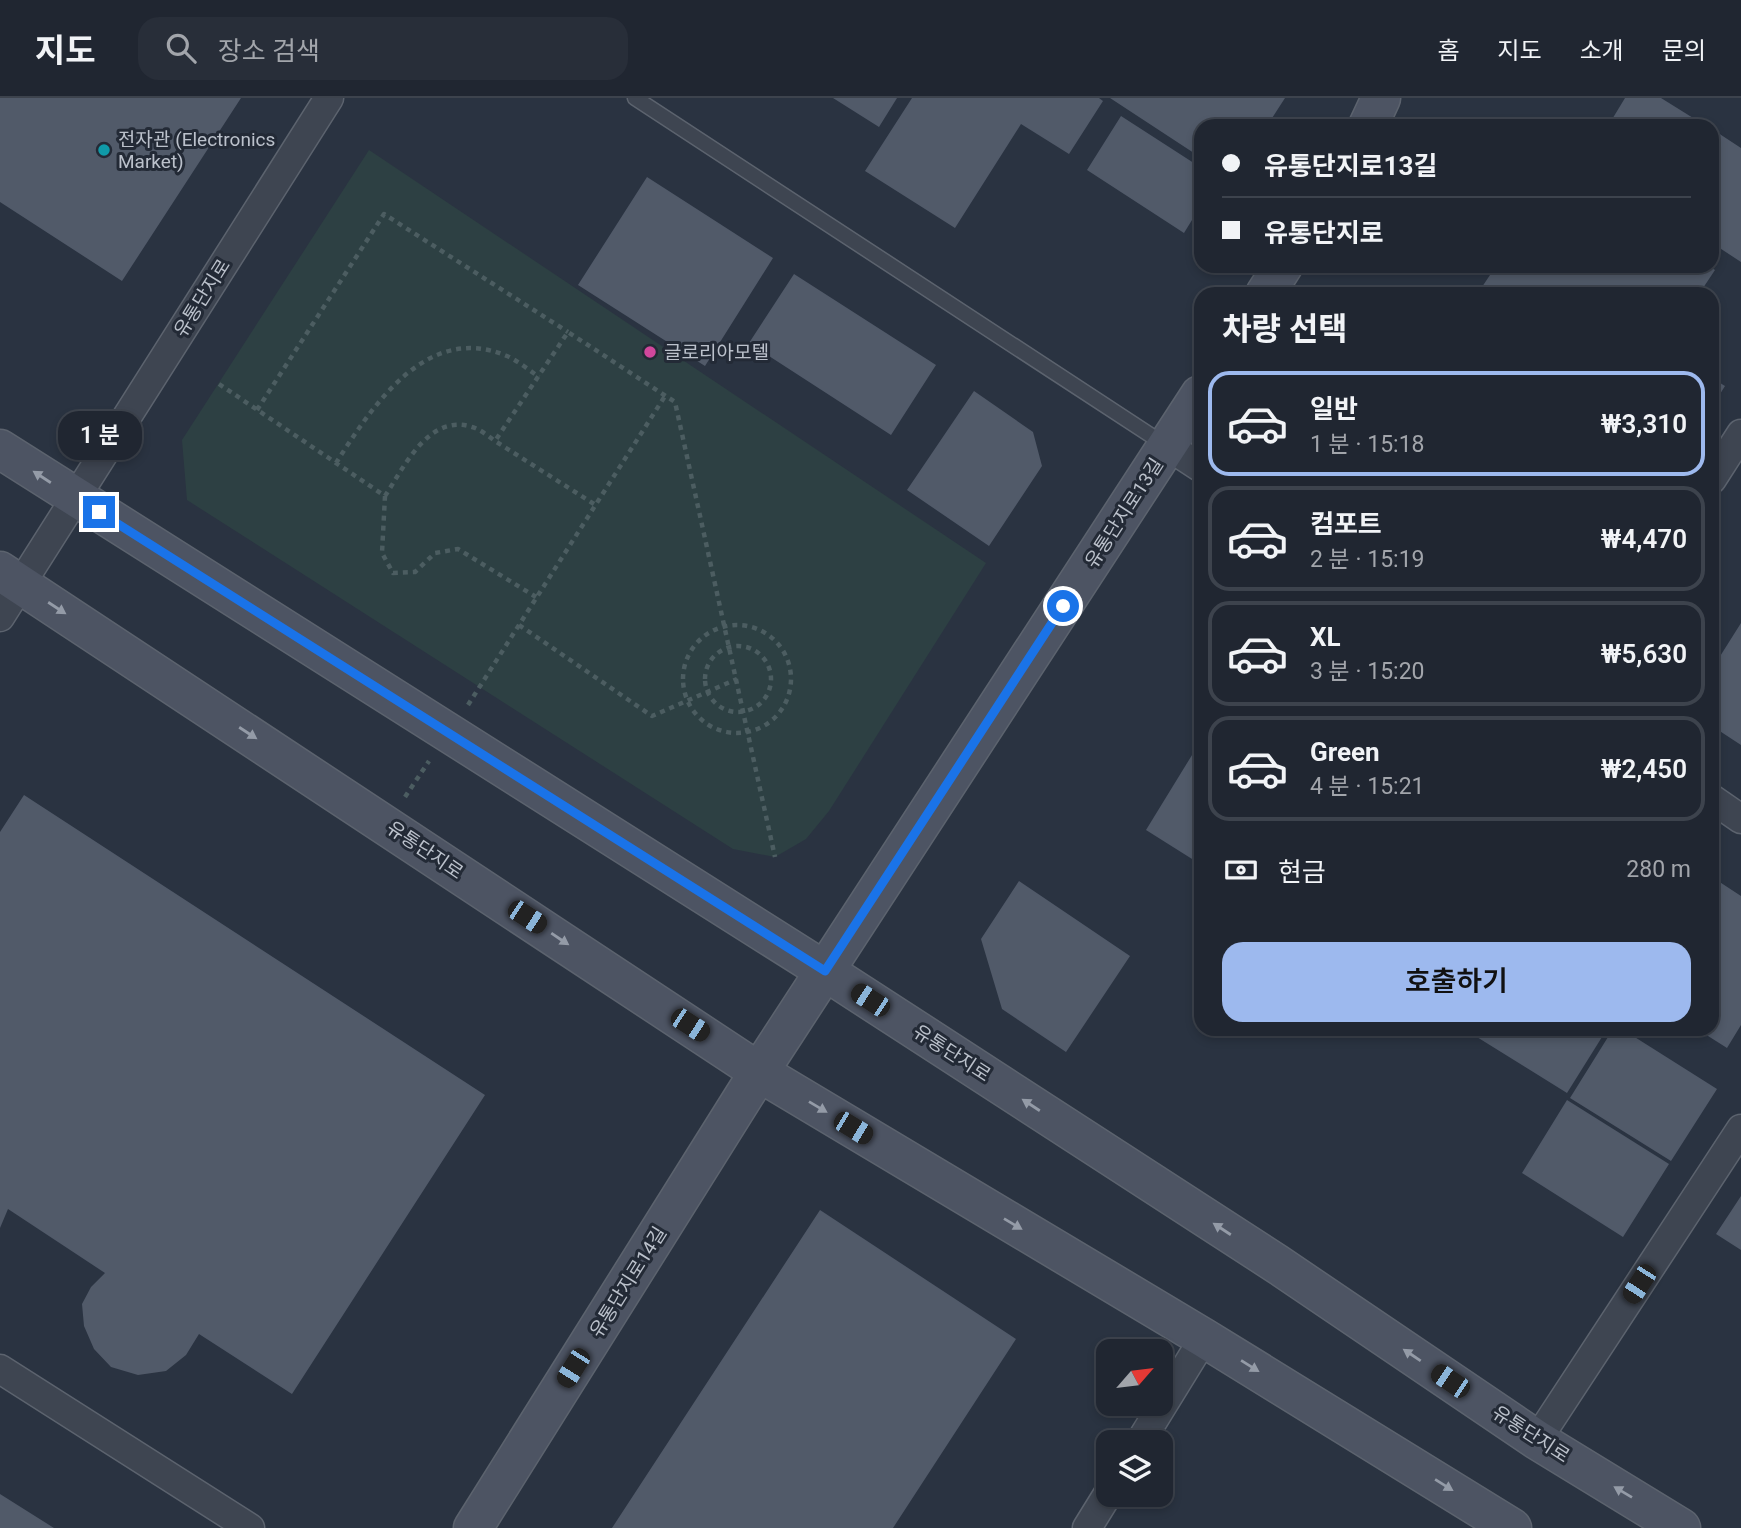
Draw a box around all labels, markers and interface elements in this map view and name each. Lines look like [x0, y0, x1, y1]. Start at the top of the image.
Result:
search box [138, 17, 628, 80]
icon: search [162, 29, 200, 67]
text: 지도 [35, 31, 96, 70]
text: 장소 검색 [218, 36, 320, 66]
text: 홈 [1437, 37, 1459, 65]
text: 지도 [1497, 37, 1542, 65]
text: 소개 [1580, 37, 1624, 65]
text: 문의 [1662, 37, 1706, 65]
place label: 전자관 (Electronics Market) [118, 128, 275, 173]
marker: 전자관 (Electronics Market) [96, 142, 112, 158]
text: 유통단지로13길 [1264, 151, 1437, 181]
text: 유통단지로 [1264, 218, 1384, 248]
street label: 유통단지로 [169, 255, 235, 341]
text: 차량 선택 [1222, 310, 1348, 348]
place label: 글로리아모텔 [664, 341, 769, 364]
marker: 글로리아모텔 [642, 344, 658, 360]
icon: car [1226, 392, 1289, 455]
text: 일반 [1310, 394, 1358, 424]
text: ₩3,310 [1601, 409, 1687, 439]
callout: 1 분 [57, 410, 141, 460]
text: 1 분 [80, 422, 120, 449]
text: 1 분 · 15:18 [1310, 431, 1425, 458]
street label: 유통단지로13길 [1080, 454, 1168, 572]
one-way arrow [33, 470, 52, 483]
route end [83, 496, 115, 528]
icon: car [1226, 507, 1289, 570]
text: 컴포트 [1310, 509, 1382, 539]
text: ₩4,470 [1601, 524, 1687, 554]
text: 2 분 · 15:19 [1310, 546, 1425, 573]
route start [1047, 590, 1079, 622]
one-way arrow [48, 601, 67, 614]
icon: car [1226, 622, 1289, 685]
text: XL [1310, 622, 1341, 652]
text: ₩5,630 [1601, 639, 1687, 669]
text: 3 분 · 15:20 [1310, 658, 1425, 685]
one-way arrow [238, 726, 257, 739]
icon: car [1226, 737, 1289, 800]
text: Green [1310, 737, 1380, 767]
text: ₩2,450 [1601, 754, 1687, 784]
text: 4 분 · 15:21 [1310, 773, 1425, 800]
street label: 유통단지로 [382, 816, 468, 884]
icon: cash [1222, 851, 1260, 889]
text: 280 m [1626, 856, 1691, 883]
text: 현금 [1278, 857, 1326, 887]
car [504, 897, 551, 937]
one-way arrow [550, 933, 570, 946]
button: 호출하기 [1222, 942, 1691, 1022]
car [847, 980, 894, 1020]
car [667, 1005, 714, 1045]
street label: 유통단지로 [909, 1020, 995, 1086]
one-way arrow [1022, 1099, 1041, 1112]
one-way arrow [808, 1100, 827, 1113]
car [830, 1108, 877, 1148]
one-way arrow [1004, 1217, 1023, 1230]
street label: 유통단지로14길 [585, 1222, 671, 1342]
one-way arrow [1213, 1222, 1232, 1235]
car [1619, 1261, 1660, 1307]
north arrow [1096, 1339, 1172, 1416]
map controls [1096, 1339, 1173, 1507]
car [553, 1345, 594, 1391]
one-way arrow [1402, 1349, 1421, 1362]
one-way arrow [1241, 1360, 1260, 1372]
car [1427, 1361, 1474, 1401]
street label: 유통단지로 [1488, 1401, 1574, 1467]
button: layers [1096, 1430, 1173, 1507]
one-way arrow [1434, 1479, 1453, 1492]
one-way arrow [1613, 1486, 1632, 1499]

